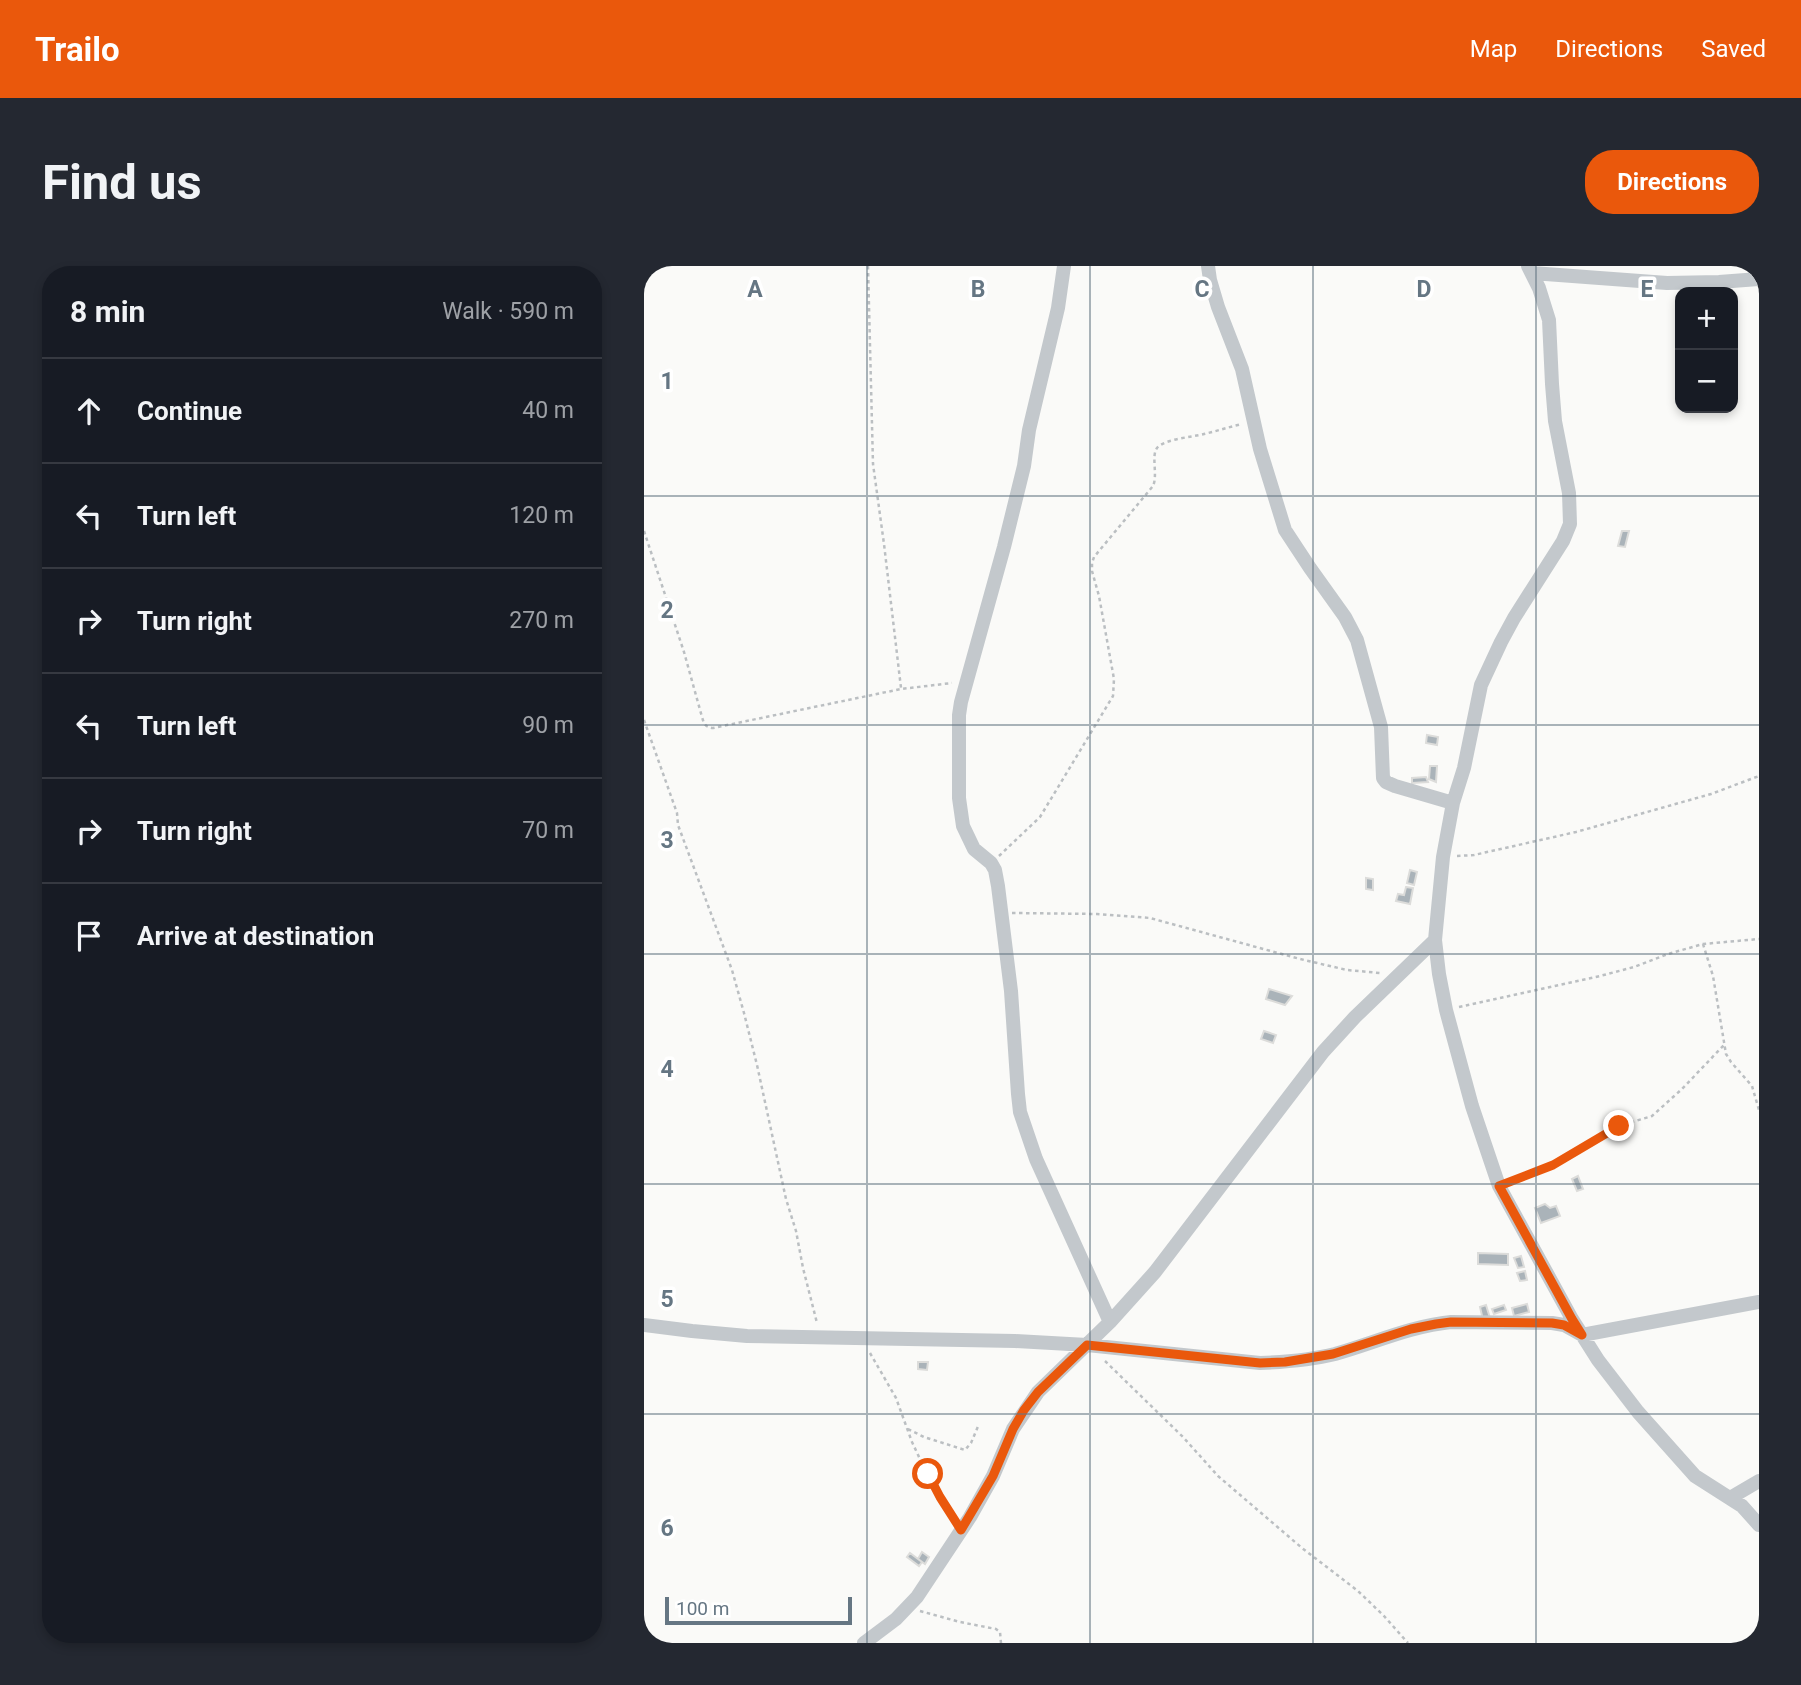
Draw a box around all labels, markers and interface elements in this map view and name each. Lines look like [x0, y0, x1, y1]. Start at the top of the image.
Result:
text: Trailo [35, 30, 120, 69]
text: Map [1470, 35, 1517, 63]
text: Directions [1555, 35, 1663, 63]
text: Saved [1701, 35, 1766, 63]
button: Directions [1585, 150, 1759, 214]
text: Find us [42, 154, 202, 211]
text: A [747, 276, 763, 303]
text: B [971, 276, 985, 303]
text: C [1194, 276, 1210, 303]
text: D [1417, 276, 1431, 303]
text: E [1641, 276, 1654, 303]
map controls [1675, 287, 1738, 413]
button: + [1675, 287, 1738, 350]
text: 8 min [70, 294, 145, 329]
text: Walk · 590 m [442, 298, 574, 325]
button: − [1675, 350, 1738, 413]
text: 1 [660, 368, 674, 395]
icon: ahead [70, 392, 108, 430]
text: Continue [137, 396, 242, 426]
text: 40 m [522, 397, 574, 424]
icon: left [70, 497, 108, 535]
text: Turn left [137, 501, 236, 531]
text: 120 m [509, 502, 574, 529]
text: 2 [660, 597, 674, 624]
icon: right [70, 602, 108, 640]
text: Turn right [137, 606, 252, 636]
text: 270 m [509, 607, 574, 634]
icon: left [70, 707, 108, 745]
text: Turn left [137, 711, 236, 741]
text: 90 m [522, 712, 574, 739]
icon: right [70, 812, 108, 850]
text: Turn right [137, 816, 252, 846]
text: 70 m [522, 817, 574, 844]
text: 3 [660, 827, 674, 854]
icon: arrive [70, 917, 108, 955]
text: Arrive at destination [137, 921, 374, 951]
text: 4 [660, 1056, 674, 1083]
route end [1603, 1110, 1634, 1141]
text: 5 [660, 1286, 674, 1313]
route start [912, 1458, 943, 1489]
text: 6 [660, 1515, 674, 1542]
scale bar [665, 1594, 852, 1626]
text: 100 m [676, 1597, 729, 1620]

